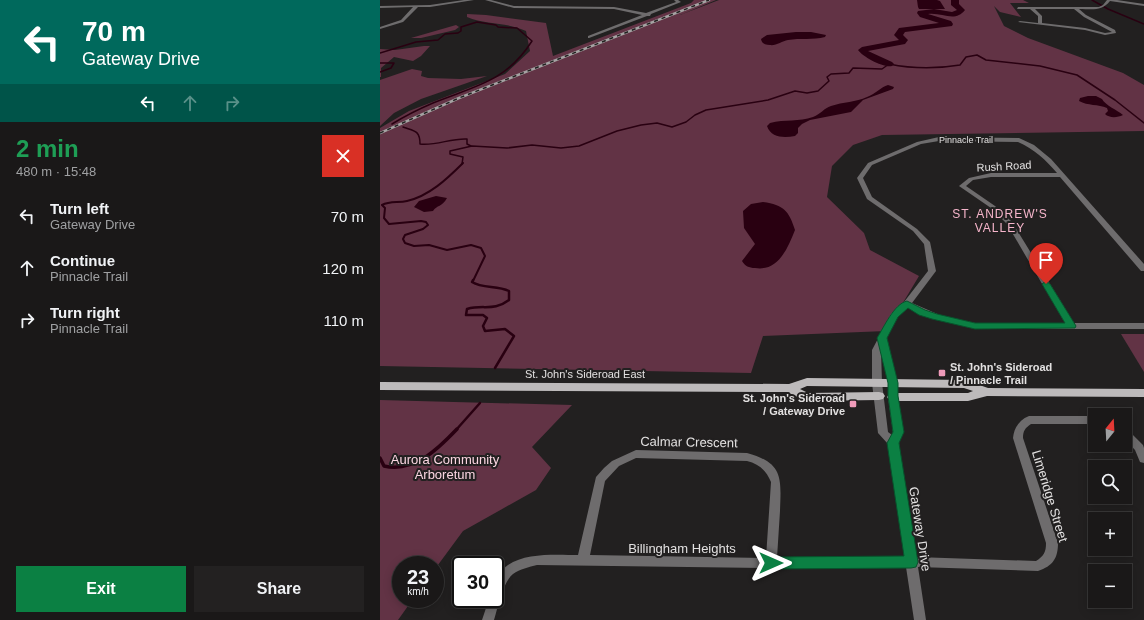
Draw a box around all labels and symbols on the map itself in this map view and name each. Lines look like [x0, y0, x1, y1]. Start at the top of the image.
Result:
street label: Pinnacle Trail [939, 135, 993, 145]
street label: Rush Road [976, 159, 1032, 173]
district label: ST. ANDREW'S VALLEY [952, 207, 1048, 235]
pin [1029, 243, 1063, 284]
place label: St. John's Sideroad / Pinnacle Trail [950, 361, 1052, 386]
street label: St. John's Sideroad East [525, 368, 645, 380]
marker: St. John's Sideroad / Pinnacle Trail [937, 368, 947, 378]
place label: St. John's Sideroad / Gateway Drive [743, 392, 845, 417]
marker: St. John's Sideroad / Gateway Drive [848, 399, 858, 409]
north arrow [1088, 408, 1132, 452]
street label: Calmar Crescent [640, 434, 738, 450]
street label: Limeridge Street [1029, 448, 1071, 544]
park label: Aurora Community Arboretum [391, 452, 500, 482]
street label: Gateway Drive [906, 486, 934, 572]
street label: Billingham Heights [628, 541, 736, 556]
position arrow [750, 542, 792, 584]
speed limit sign: 30 [452, 556, 504, 608]

